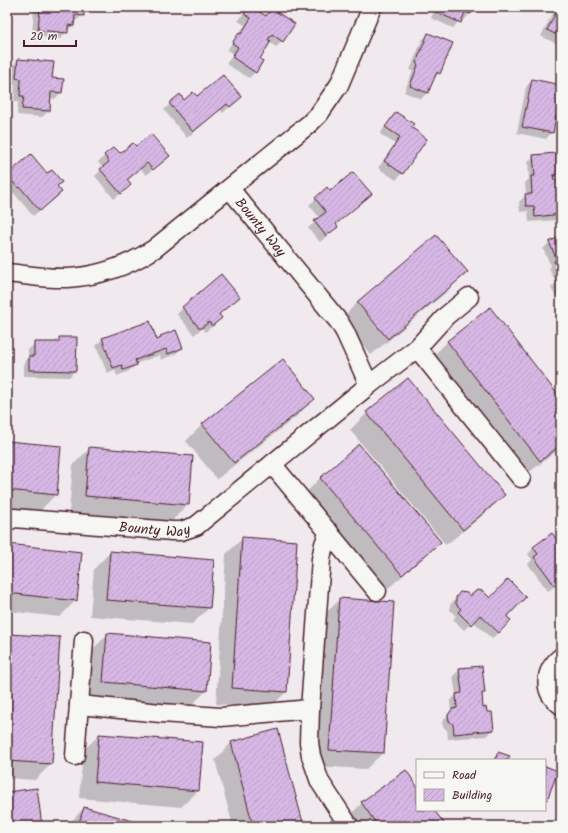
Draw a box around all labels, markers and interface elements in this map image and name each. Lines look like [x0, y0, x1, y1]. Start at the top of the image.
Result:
scale bar [24, 22, 76, 48]
text: 20 m [30, 27, 58, 46]
street label: Bounty Way [229, 193, 292, 262]
street label: Bounty Way [118, 517, 194, 543]
legend [416, 759, 546, 811]
text: Road [452, 766, 477, 785]
text: Building [452, 786, 492, 805]

